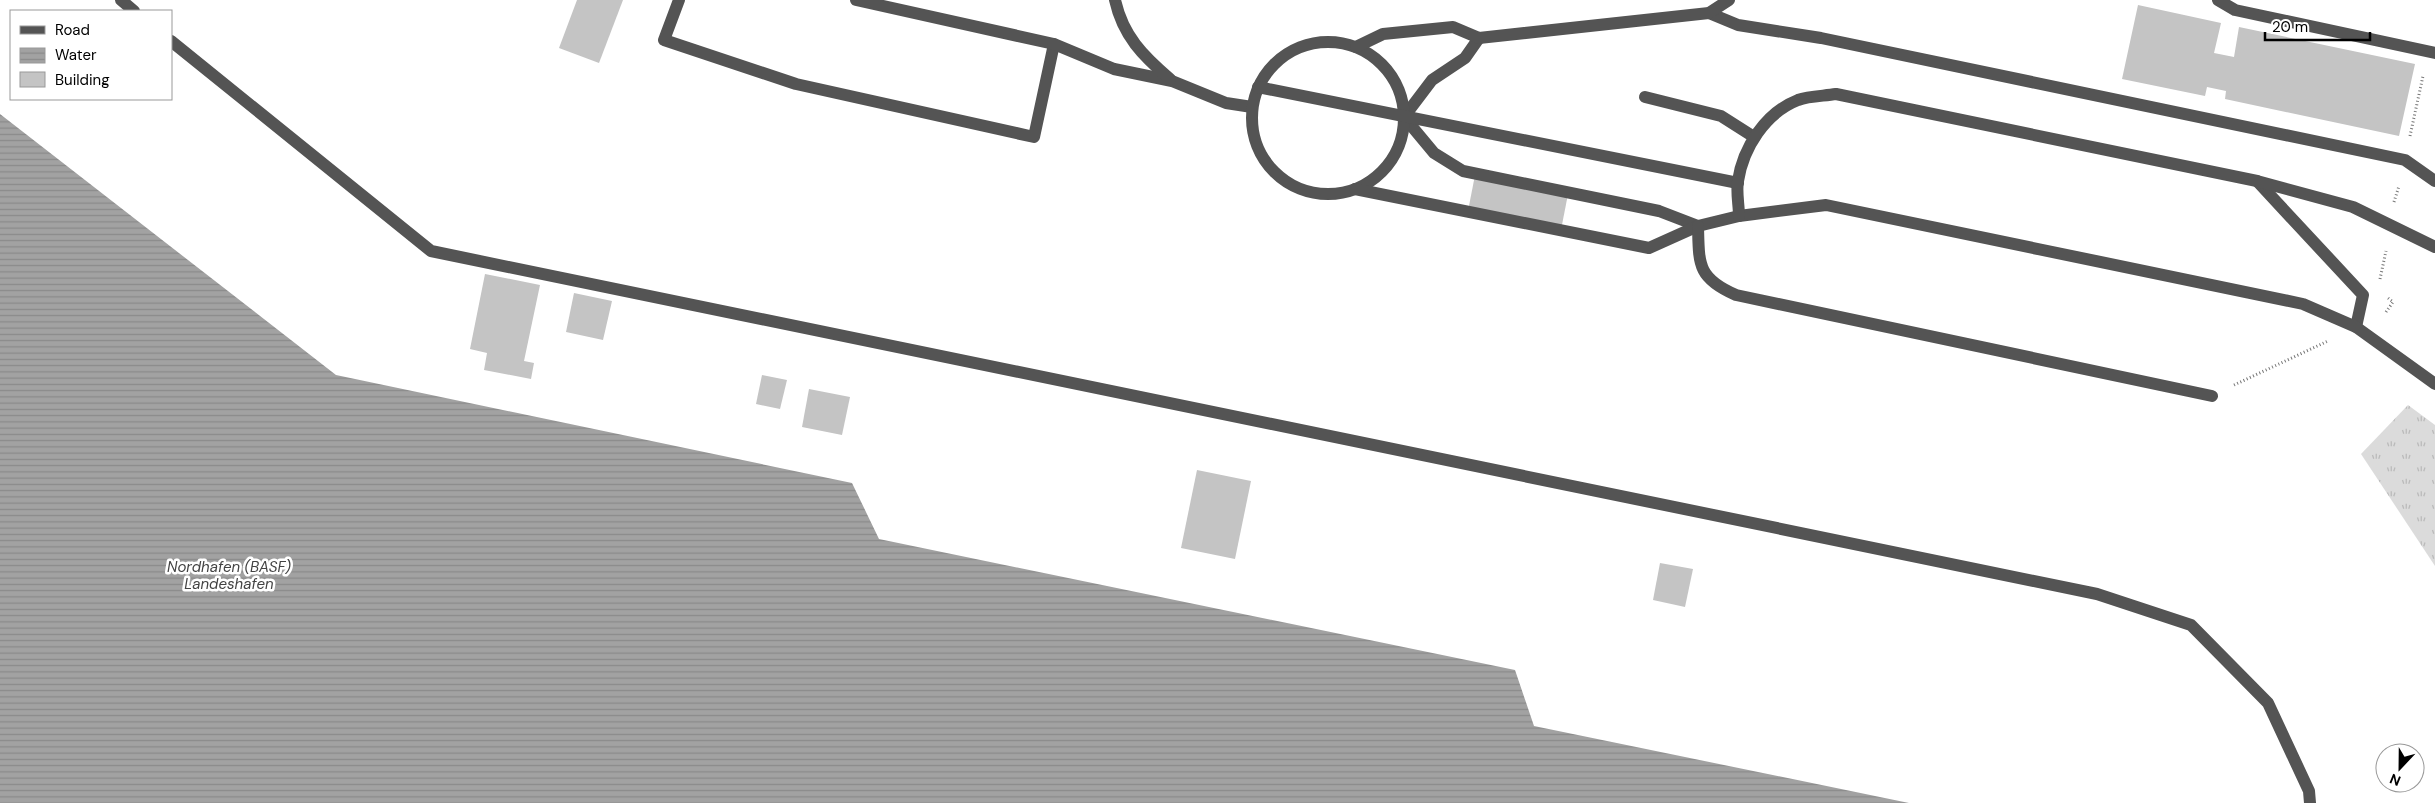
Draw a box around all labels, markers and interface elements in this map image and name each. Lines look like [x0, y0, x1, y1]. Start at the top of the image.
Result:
legend [10, 10, 172, 100]
scale bar [2265, 10, 2370, 42]
text: 20 m [2272, 17, 2308, 37]
text: Road [55, 20, 90, 40]
text: Water [55, 45, 97, 65]
text: Building [55, 70, 110, 90]
water label: Nordhafen (BASF) Landeshafen [167, 557, 291, 594]
north arrow [2375, 743, 2425, 793]
text: N [2387, 770, 2403, 790]

